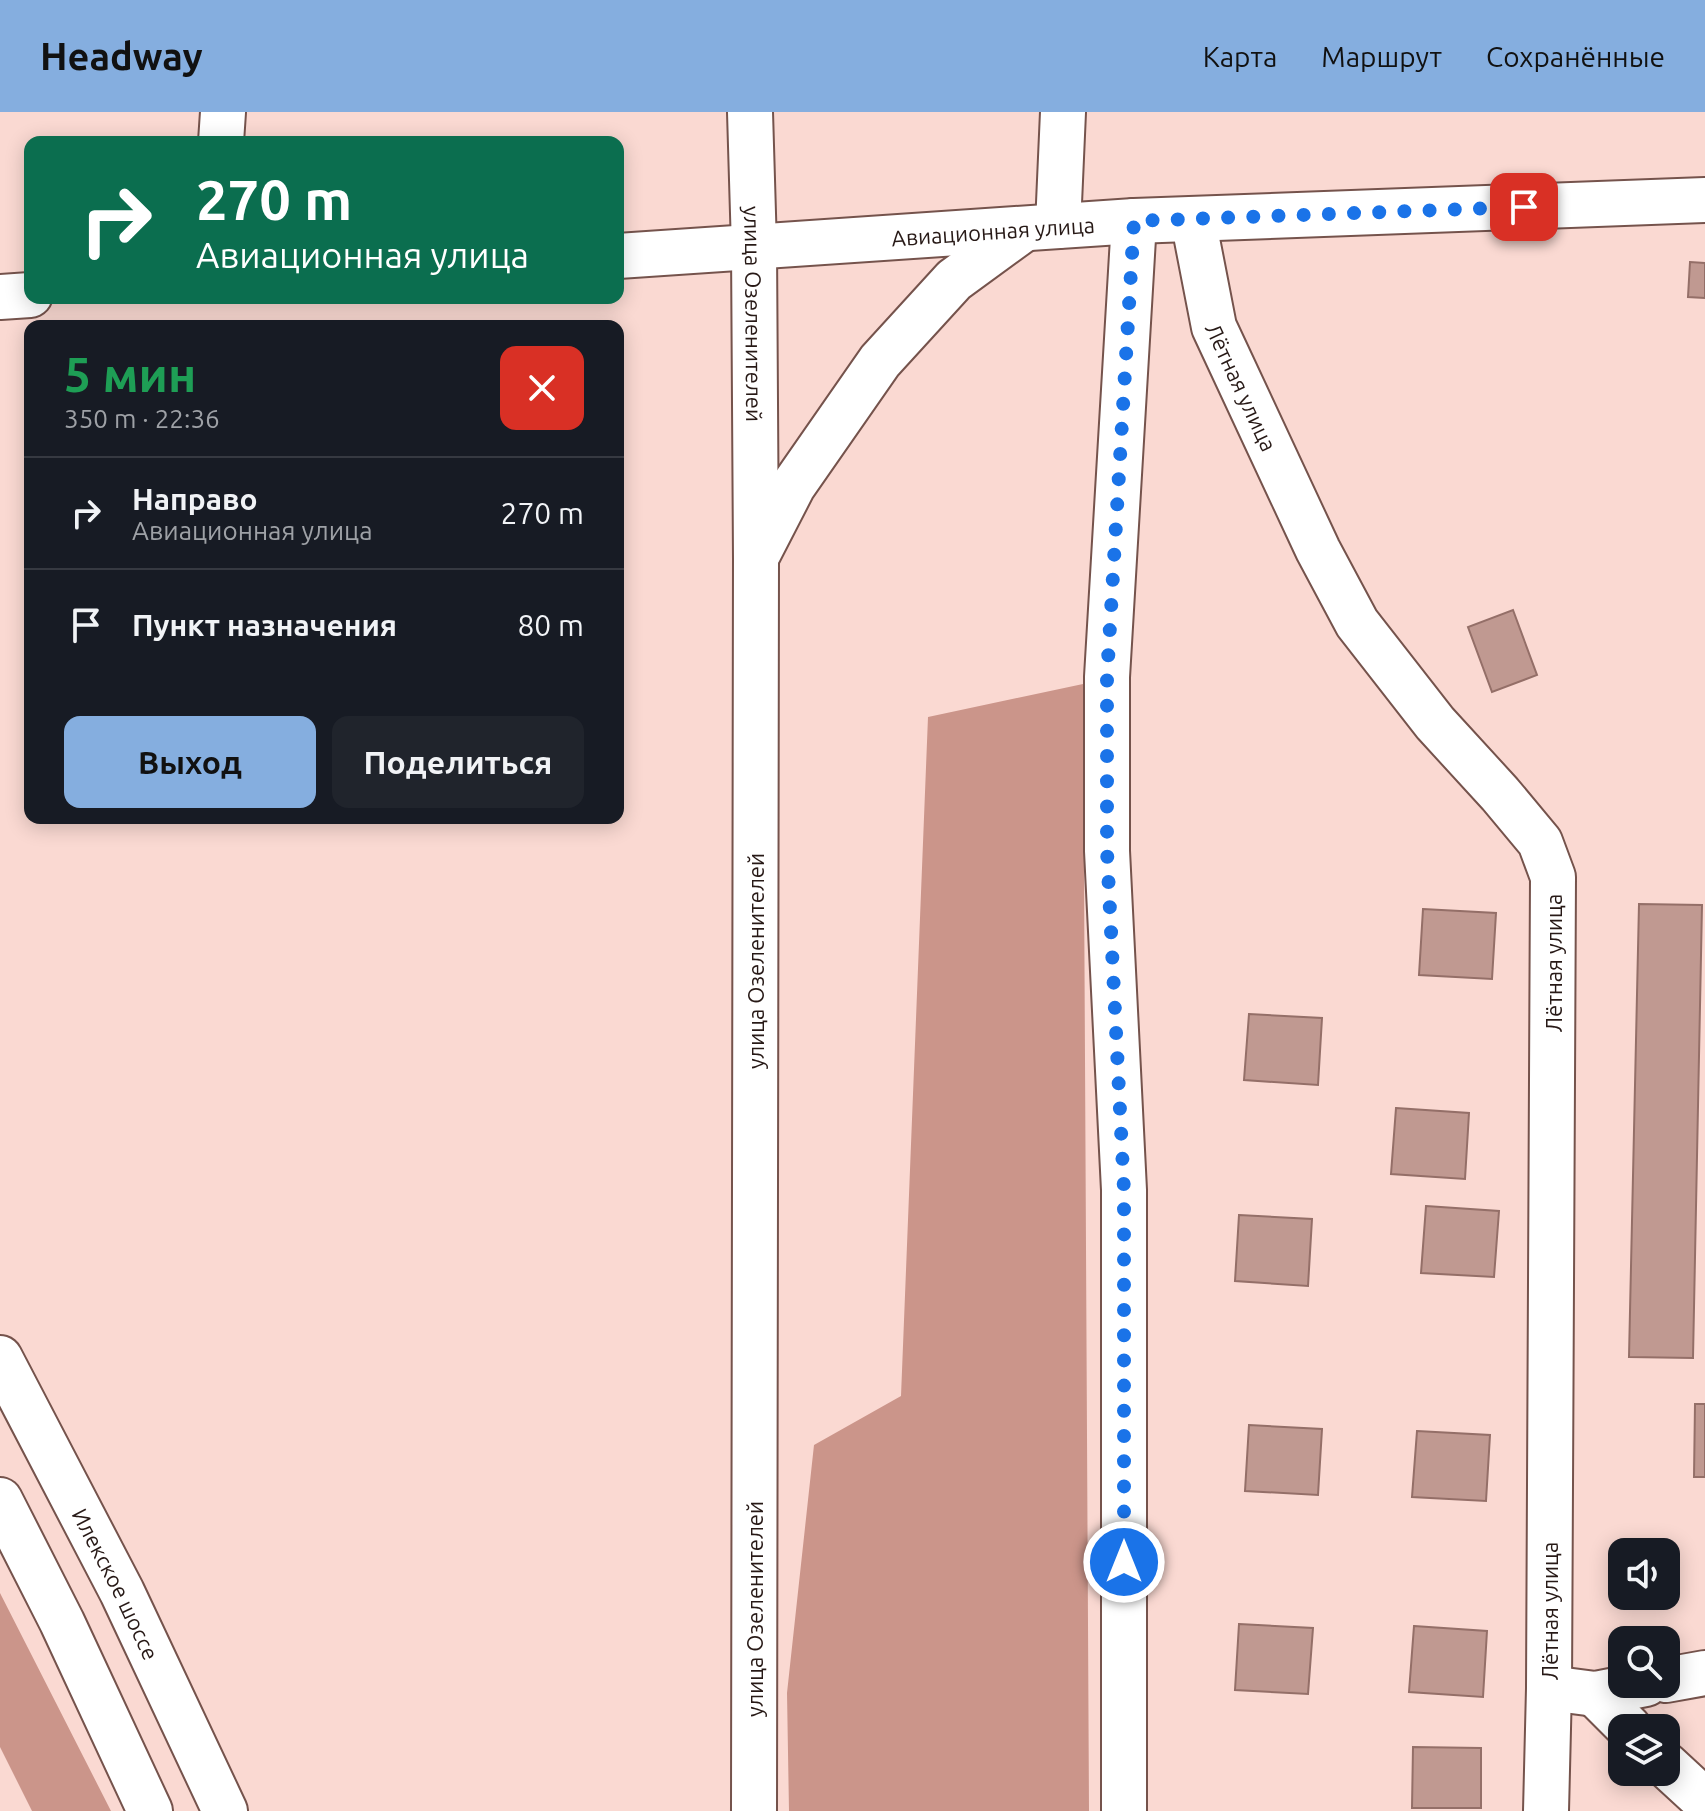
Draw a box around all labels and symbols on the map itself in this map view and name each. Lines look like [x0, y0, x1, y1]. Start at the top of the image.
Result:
pin [1490, 173, 1558, 241]
street label: улица Озеленителей [740, 206, 768, 422]
street label: Авиационная улица [891, 211, 1096, 250]
street label: Лётная улица [1201, 319, 1282, 455]
street label: улица Озеленителей [743, 853, 768, 1069]
street label: Лётная улица [1541, 894, 1566, 1032]
street label: улица Озеленителей [742, 1501, 767, 1717]
street label: Илекское шоссе [68, 1504, 164, 1664]
position arrow [1082, 1520, 1166, 1604]
street label: Лётная улица [1537, 1542, 1562, 1680]

